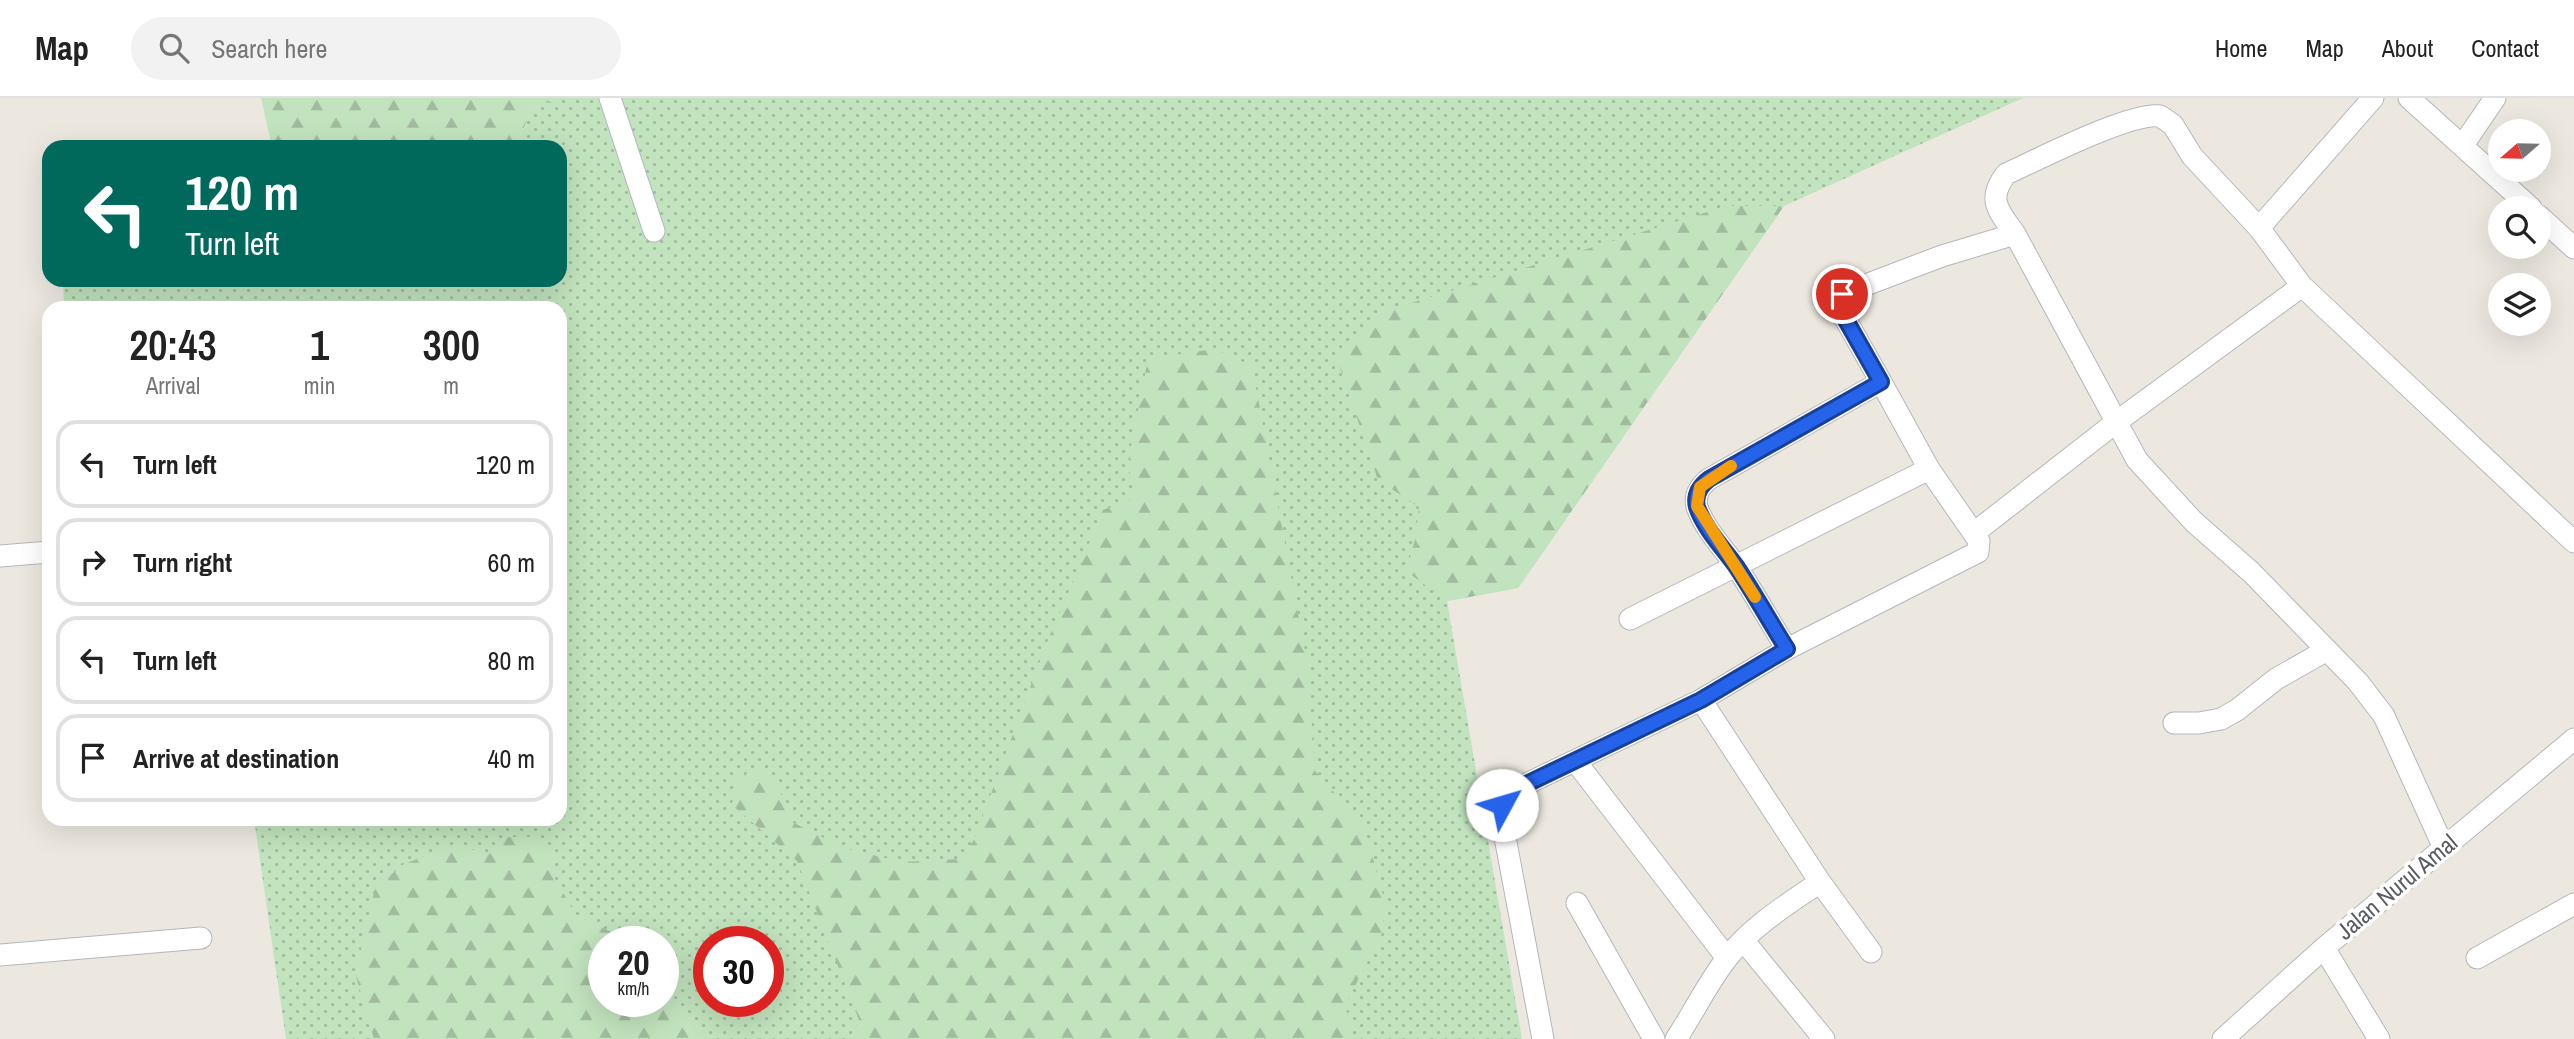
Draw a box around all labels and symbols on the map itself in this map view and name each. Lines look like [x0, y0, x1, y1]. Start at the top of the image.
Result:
north arrow [2488, 119, 2552, 182]
pin [1812, 264, 1872, 324]
position arrow [1465, 768, 1539, 842]
street label: Jalan Nurul Amal [2329, 826, 2464, 946]
speed limit sign: 30 [693, 926, 784, 1017]

